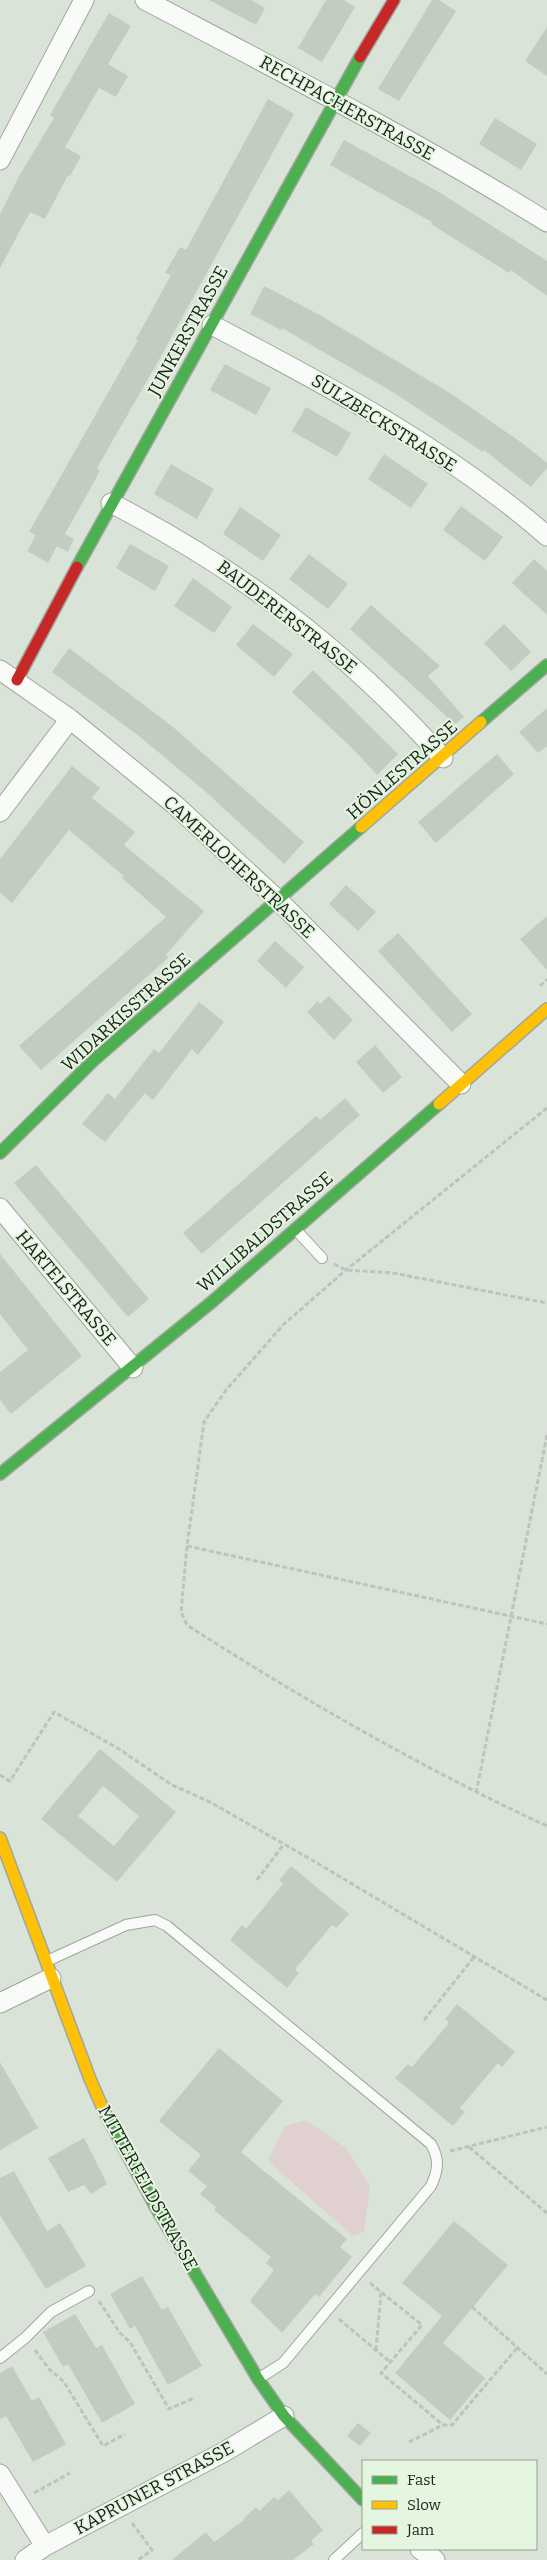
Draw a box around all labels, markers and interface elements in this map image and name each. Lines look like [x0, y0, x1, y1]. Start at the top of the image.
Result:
street label: RECHPACHERSTRASSE [256, 51, 438, 165]
street label: JUNKERSTRASSE [143, 262, 233, 401]
street label: SULZBECKSTRASSE [307, 369, 461, 477]
street label: BAUDERERSTRASSE [213, 555, 361, 679]
street label: HÖNLESTRASSE [342, 716, 462, 824]
street label: CAMERLOHERSTRASSE [159, 791, 319, 943]
street label: WIDARKISSTRASSE [57, 948, 195, 1076]
street label: WILLIBALDSTRASSE [192, 1167, 338, 1297]
street label: HARTELSTRASSE [11, 1226, 121, 1350]
street label: MITTERFELDSTRASSE [93, 2101, 203, 2275]
street label: KAPRUNER STRASSE [70, 2437, 238, 2539]
legend [362, 2460, 537, 2550]
text: Fast [407, 2471, 436, 2489]
text: Slow [407, 2496, 442, 2514]
text: Jam [406, 2521, 435, 2539]

